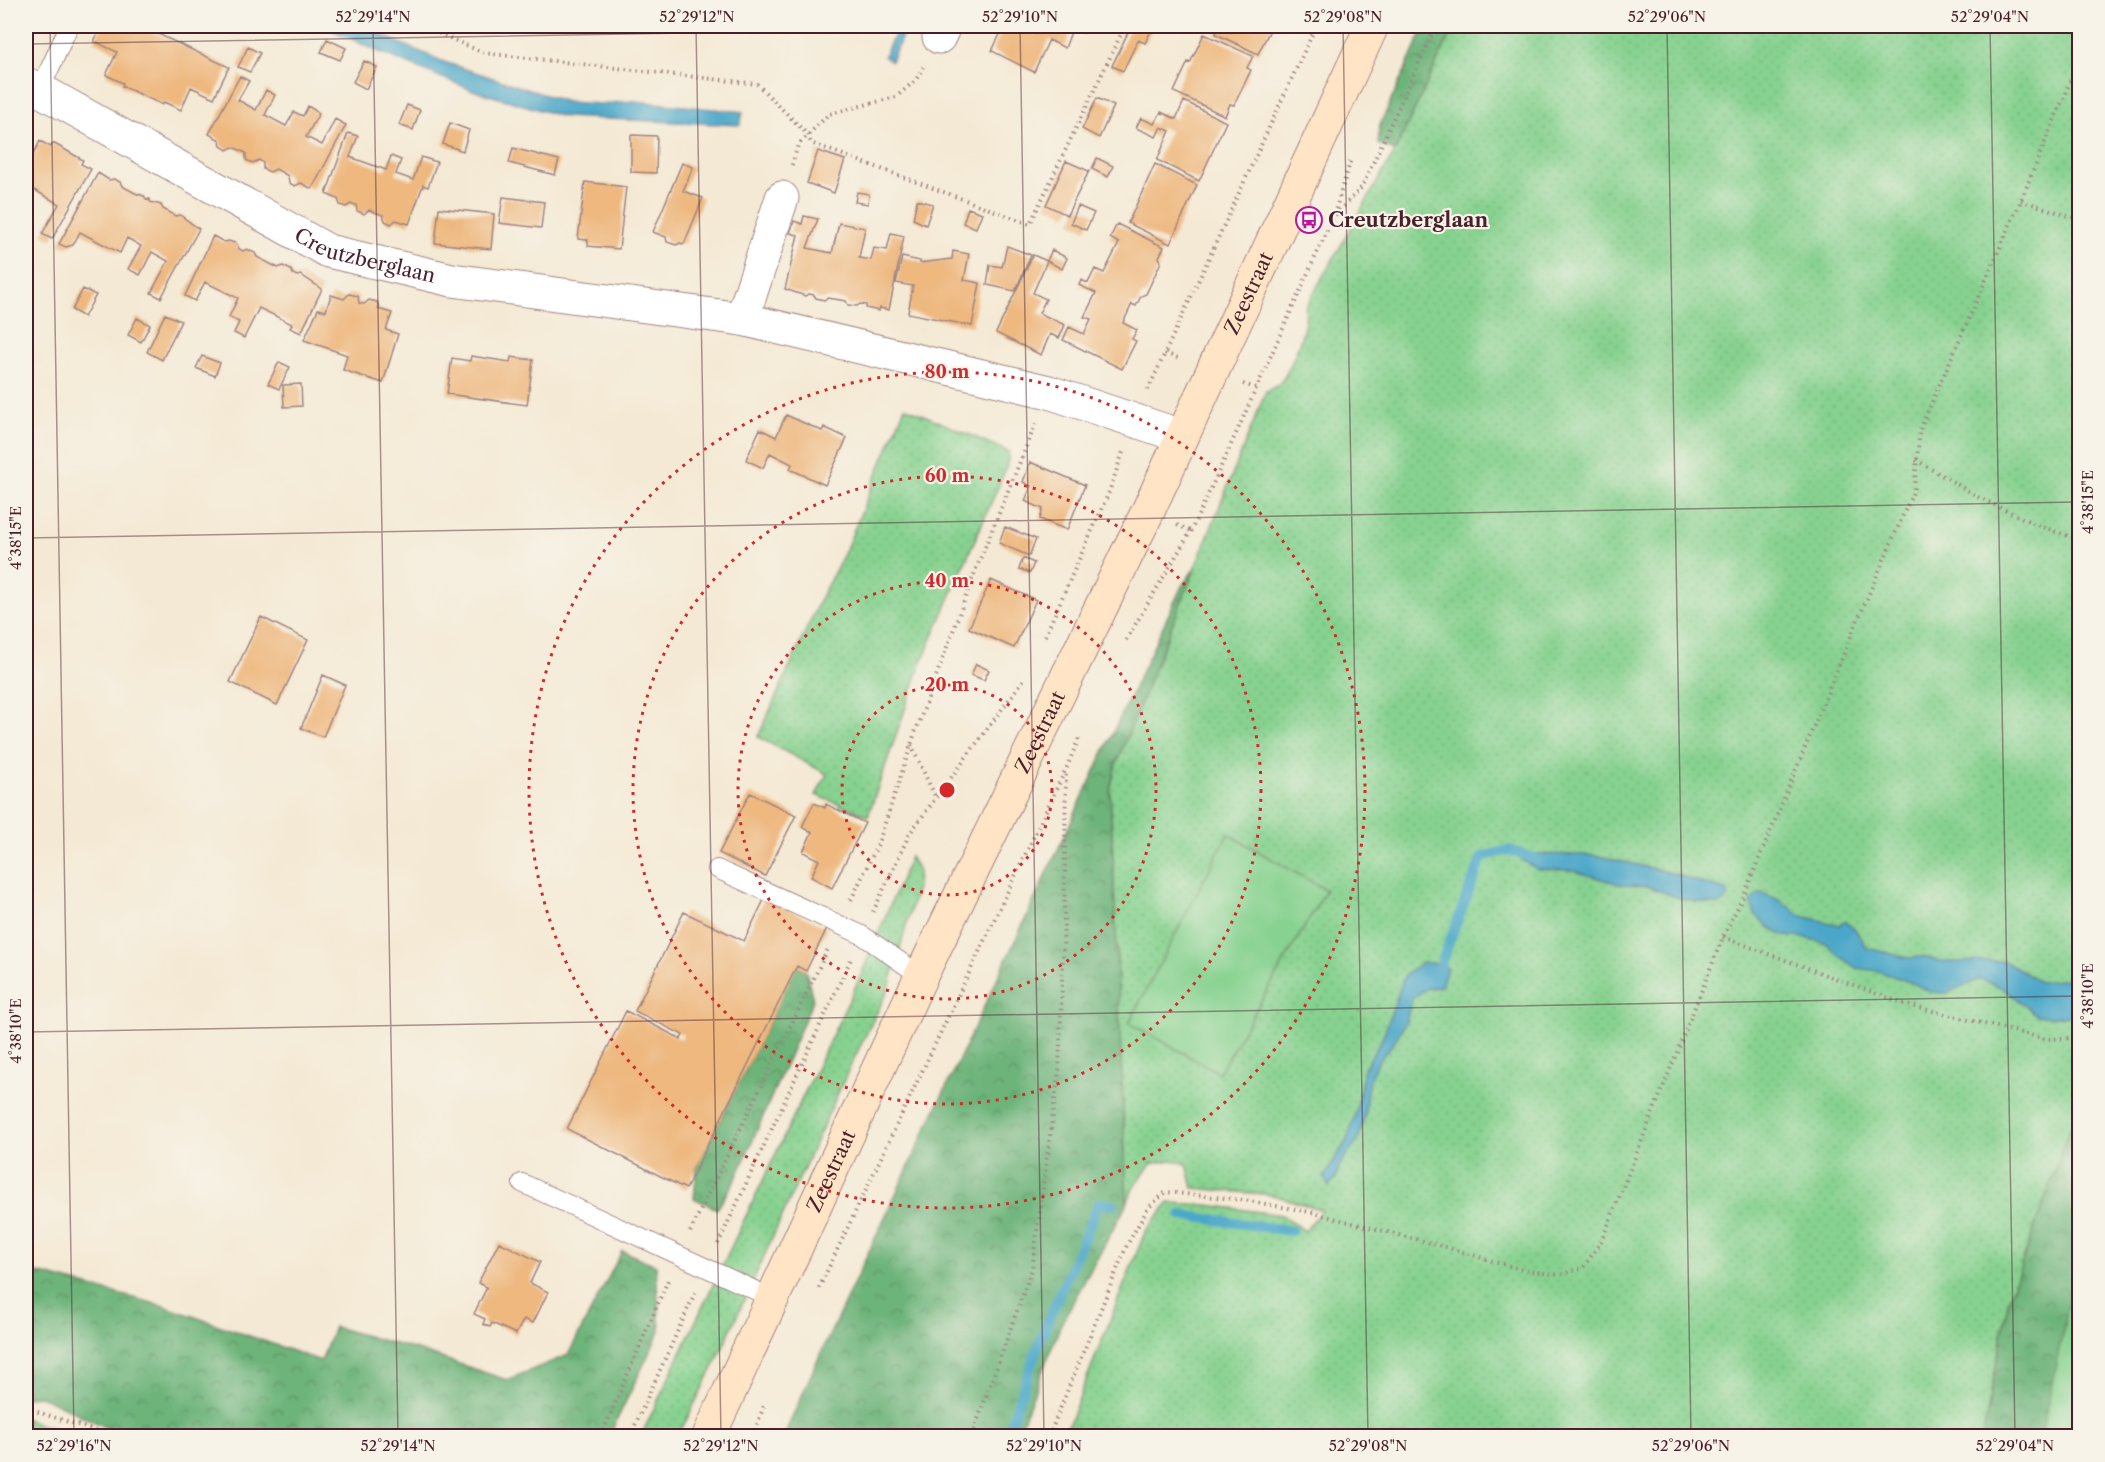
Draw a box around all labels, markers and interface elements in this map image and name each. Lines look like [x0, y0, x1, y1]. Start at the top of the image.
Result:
text: 52°29'14"N [335, 7, 411, 26]
text: 52°29'12"N [659, 7, 735, 26]
text: 52°29'10"N [982, 7, 1058, 26]
text: 52°29'08"N [1304, 7, 1382, 26]
text: 52°29'06"N [1628, 7, 1706, 26]
text: 52°29'04"N [1951, 7, 2029, 26]
bus stop icon: Creutzberglaan [1294, 205, 1324, 235]
place label: Creutzberglaan [1328, 208, 1489, 232]
street label: Creutzberglaan [290, 223, 438, 288]
street label: Zeestraat [1219, 248, 1278, 338]
text: 80 m [924, 361, 970, 383]
text: 60 m [925, 465, 969, 487]
text: 4°38'15"E [2078, 470, 2097, 534]
text: 4°38'15"E [6, 506, 25, 570]
text: 40 m [925, 570, 969, 592]
text: 20 m [925, 674, 969, 696]
street label: Zeestraat [1010, 687, 1070, 777]
centre of rings [937, 780, 957, 800]
text: 4°38'10"E [2078, 963, 2097, 1029]
text: 4°38'10"E [6, 998, 25, 1064]
street label: Zeestraat [802, 1126, 861, 1216]
text: 52°29'16"N [36, 1436, 112, 1455]
text: 52°29'14"N [360, 1436, 436, 1455]
text: 52°29'12"N [683, 1436, 759, 1455]
text: 52°29'10"N [1006, 1436, 1082, 1455]
text: 52°29'08"N [1329, 1436, 1407, 1455]
text: 52°29'06"N [1652, 1436, 1730, 1455]
text: 52°29'04"N [1976, 1436, 2054, 1455]

